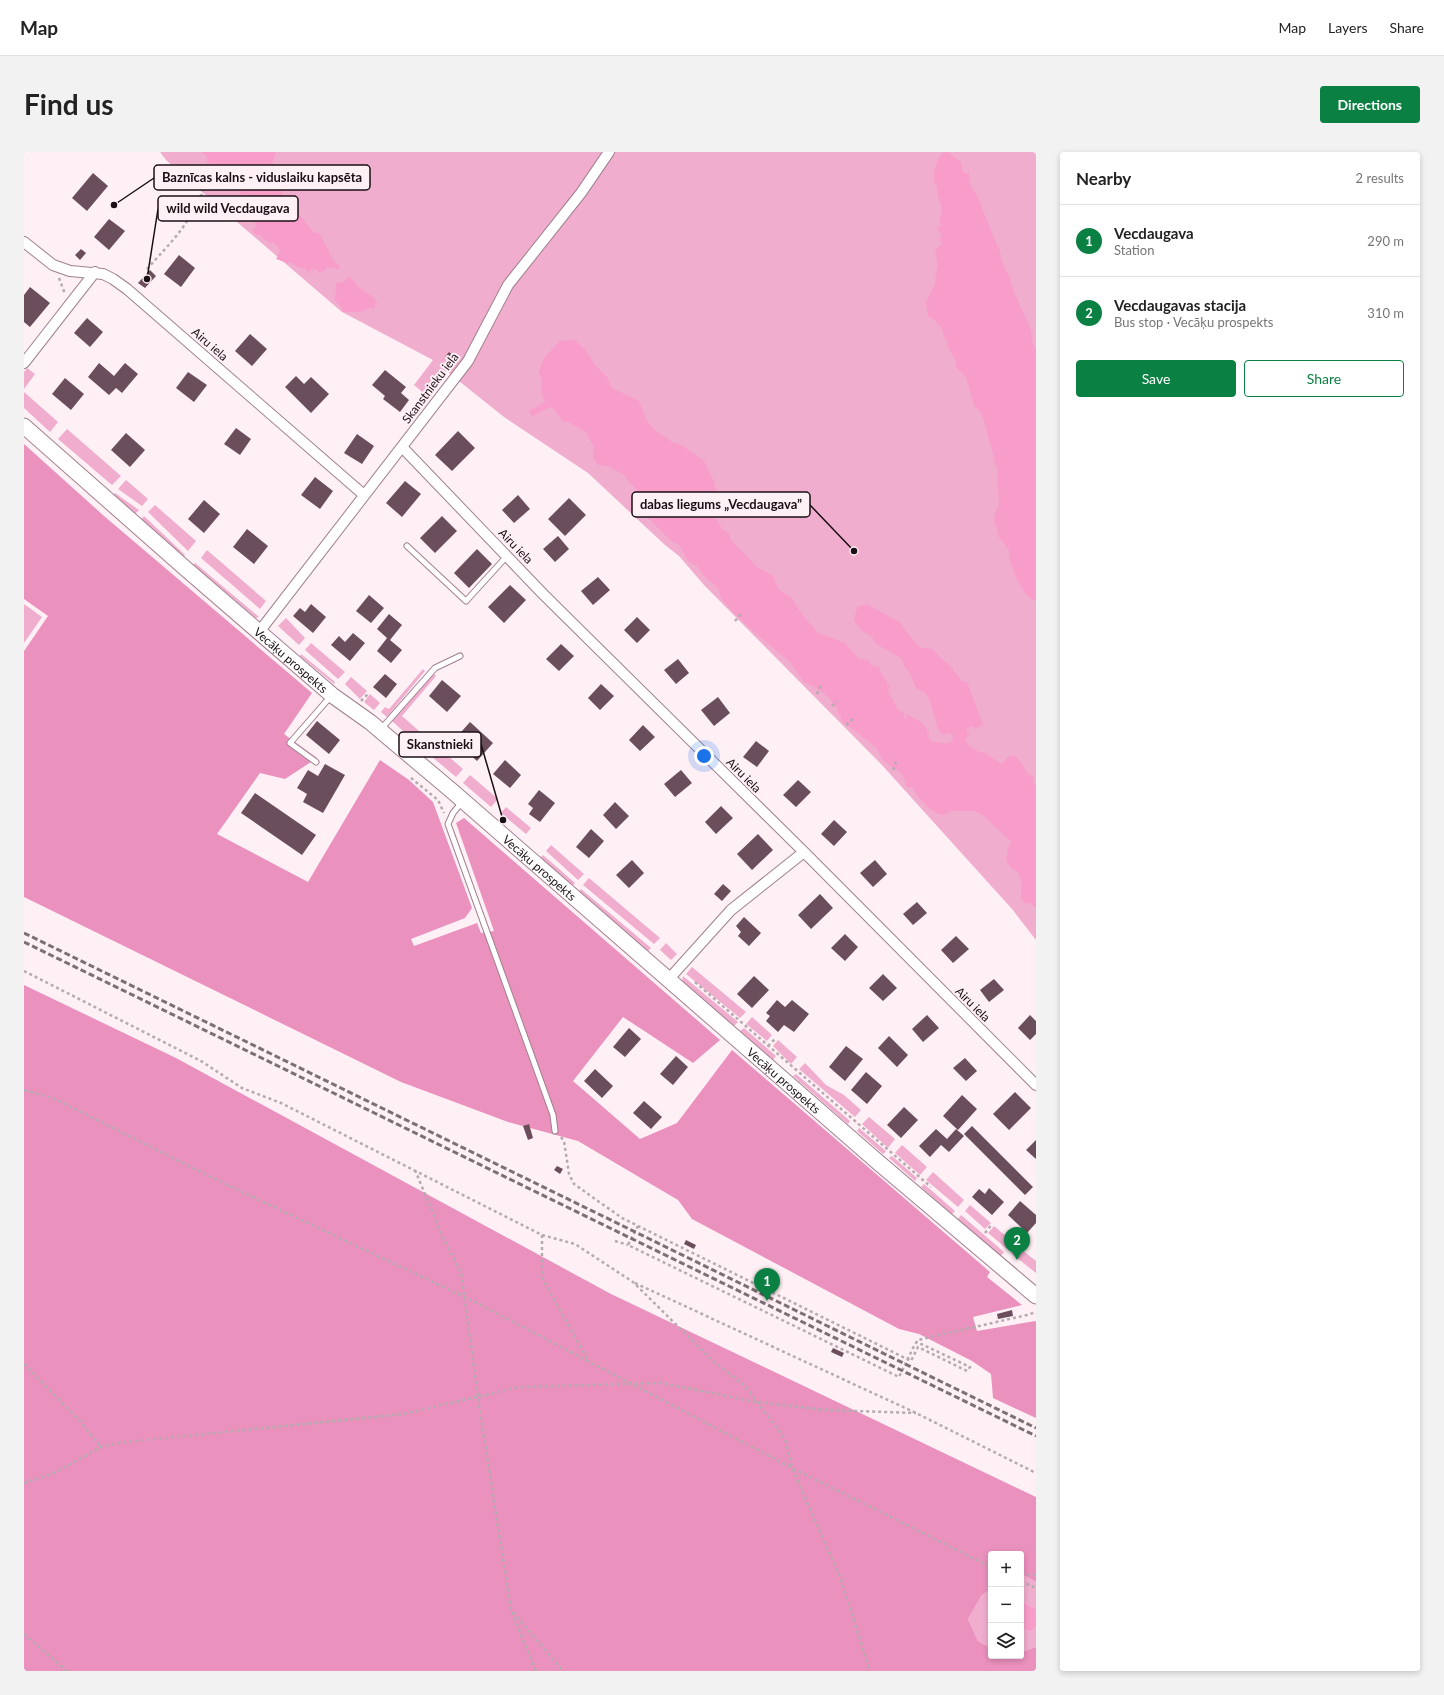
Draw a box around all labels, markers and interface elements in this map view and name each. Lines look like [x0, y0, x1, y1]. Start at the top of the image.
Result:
text: Map [20, 16, 58, 39]
text: Map [1278, 19, 1306, 36]
text: Layers [1328, 19, 1368, 36]
text: Share [1390, 19, 1424, 36]
button: Directions [1320, 86, 1420, 123]
text: Find us [24, 87, 114, 121]
callout: Baznīcas kalns - viduslaiku kapsēta [154, 165, 370, 190]
text: Nearby [1076, 168, 1131, 189]
text: Baznīcas kalns - viduslaiku kapsēta [162, 169, 362, 185]
text: 2 results [1356, 170, 1404, 186]
callout: wild wild Vecdaugava [158, 196, 298, 221]
text: wild wild Vecdaugava [166, 200, 290, 216]
text: Vecdaugava [1114, 224, 1194, 242]
text: 1 [1085, 233, 1093, 249]
text: 290 m [1367, 233, 1404, 249]
text: Station [1114, 242, 1154, 258]
text: Vecdaugavas stacija [1114, 296, 1246, 314]
text: 2 [1085, 305, 1093, 321]
text: 310 m [1367, 305, 1404, 321]
text: Bus stop · Vecāķu prospekts [1114, 314, 1273, 330]
street label: Airu iela [189, 324, 231, 364]
street label: Skanstnieku iela [399, 350, 461, 426]
button: Save [1076, 360, 1236, 397]
button: Share [1244, 360, 1404, 397]
callout: dabas liegums „Vecdaugava” [632, 492, 810, 517]
text: dabas liegums „Vecdaugava” [640, 496, 802, 512]
street label: Airu iela [496, 525, 536, 567]
street label: Vecāķu prospekts [251, 624, 331, 696]
callout: Skanstnieki [399, 732, 481, 757]
text: Skanstnieki [407, 736, 473, 752]
your location [694, 746, 714, 766]
street label: Airu iela [723, 754, 765, 796]
street label: Vecāķu prospekts [500, 831, 580, 903]
street label: Airu iela [952, 983, 994, 1025]
street label: Vecāķu prospekts [744, 1044, 824, 1116]
pin: 2 [1004, 1227, 1030, 1260]
pin: 1 [754, 1268, 780, 1301]
map controls [988, 1551, 1024, 1659]
button: + [988, 1551, 1024, 1587]
button: − [988, 1587, 1024, 1623]
button: layers [988, 1623, 1024, 1659]

